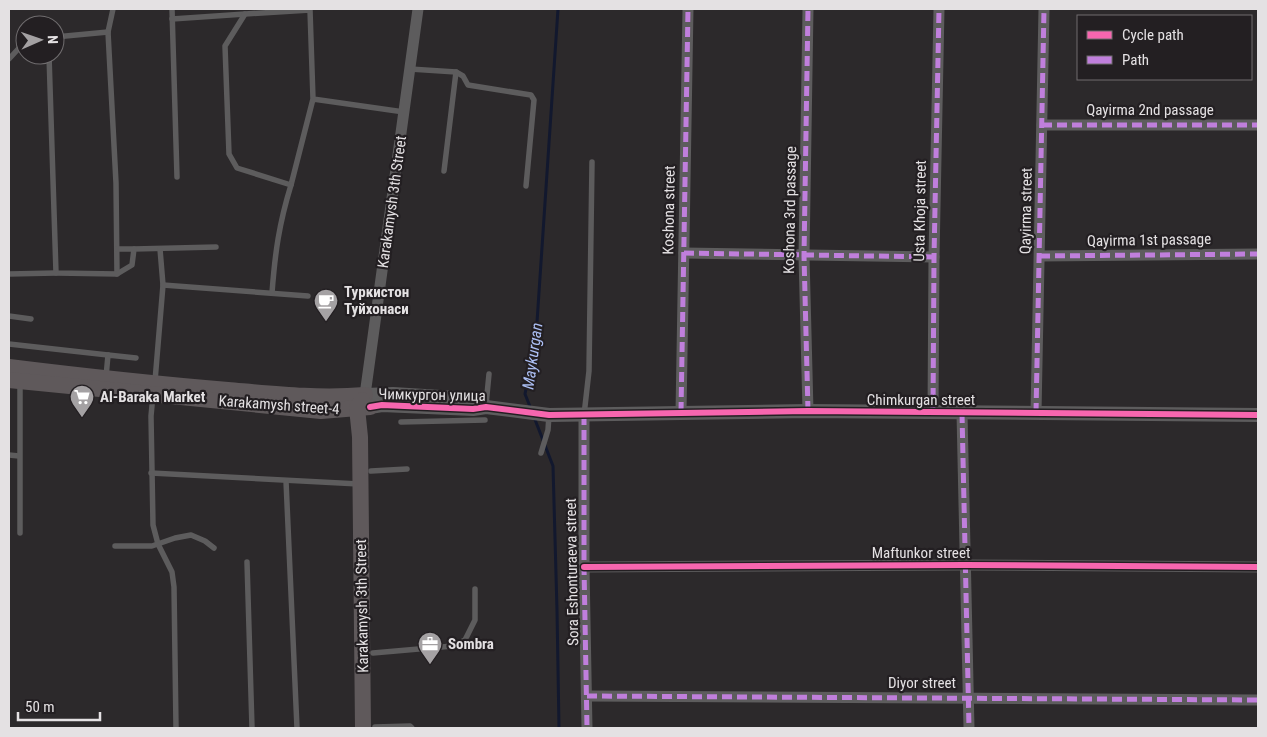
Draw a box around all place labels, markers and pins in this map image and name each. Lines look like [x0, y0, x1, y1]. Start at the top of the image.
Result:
place label: Туркистон Туйхонаси [344, 283, 409, 318]
cafe icon: Туркистон Туйхонаси [313, 288, 339, 322]
supermarket icon: Al-Baraka Market [69, 384, 95, 418]
place label: Al-Baraka Market [100, 388, 206, 406]
office icon: Sombra [417, 631, 443, 665]
place label: Sombra [448, 635, 494, 653]

